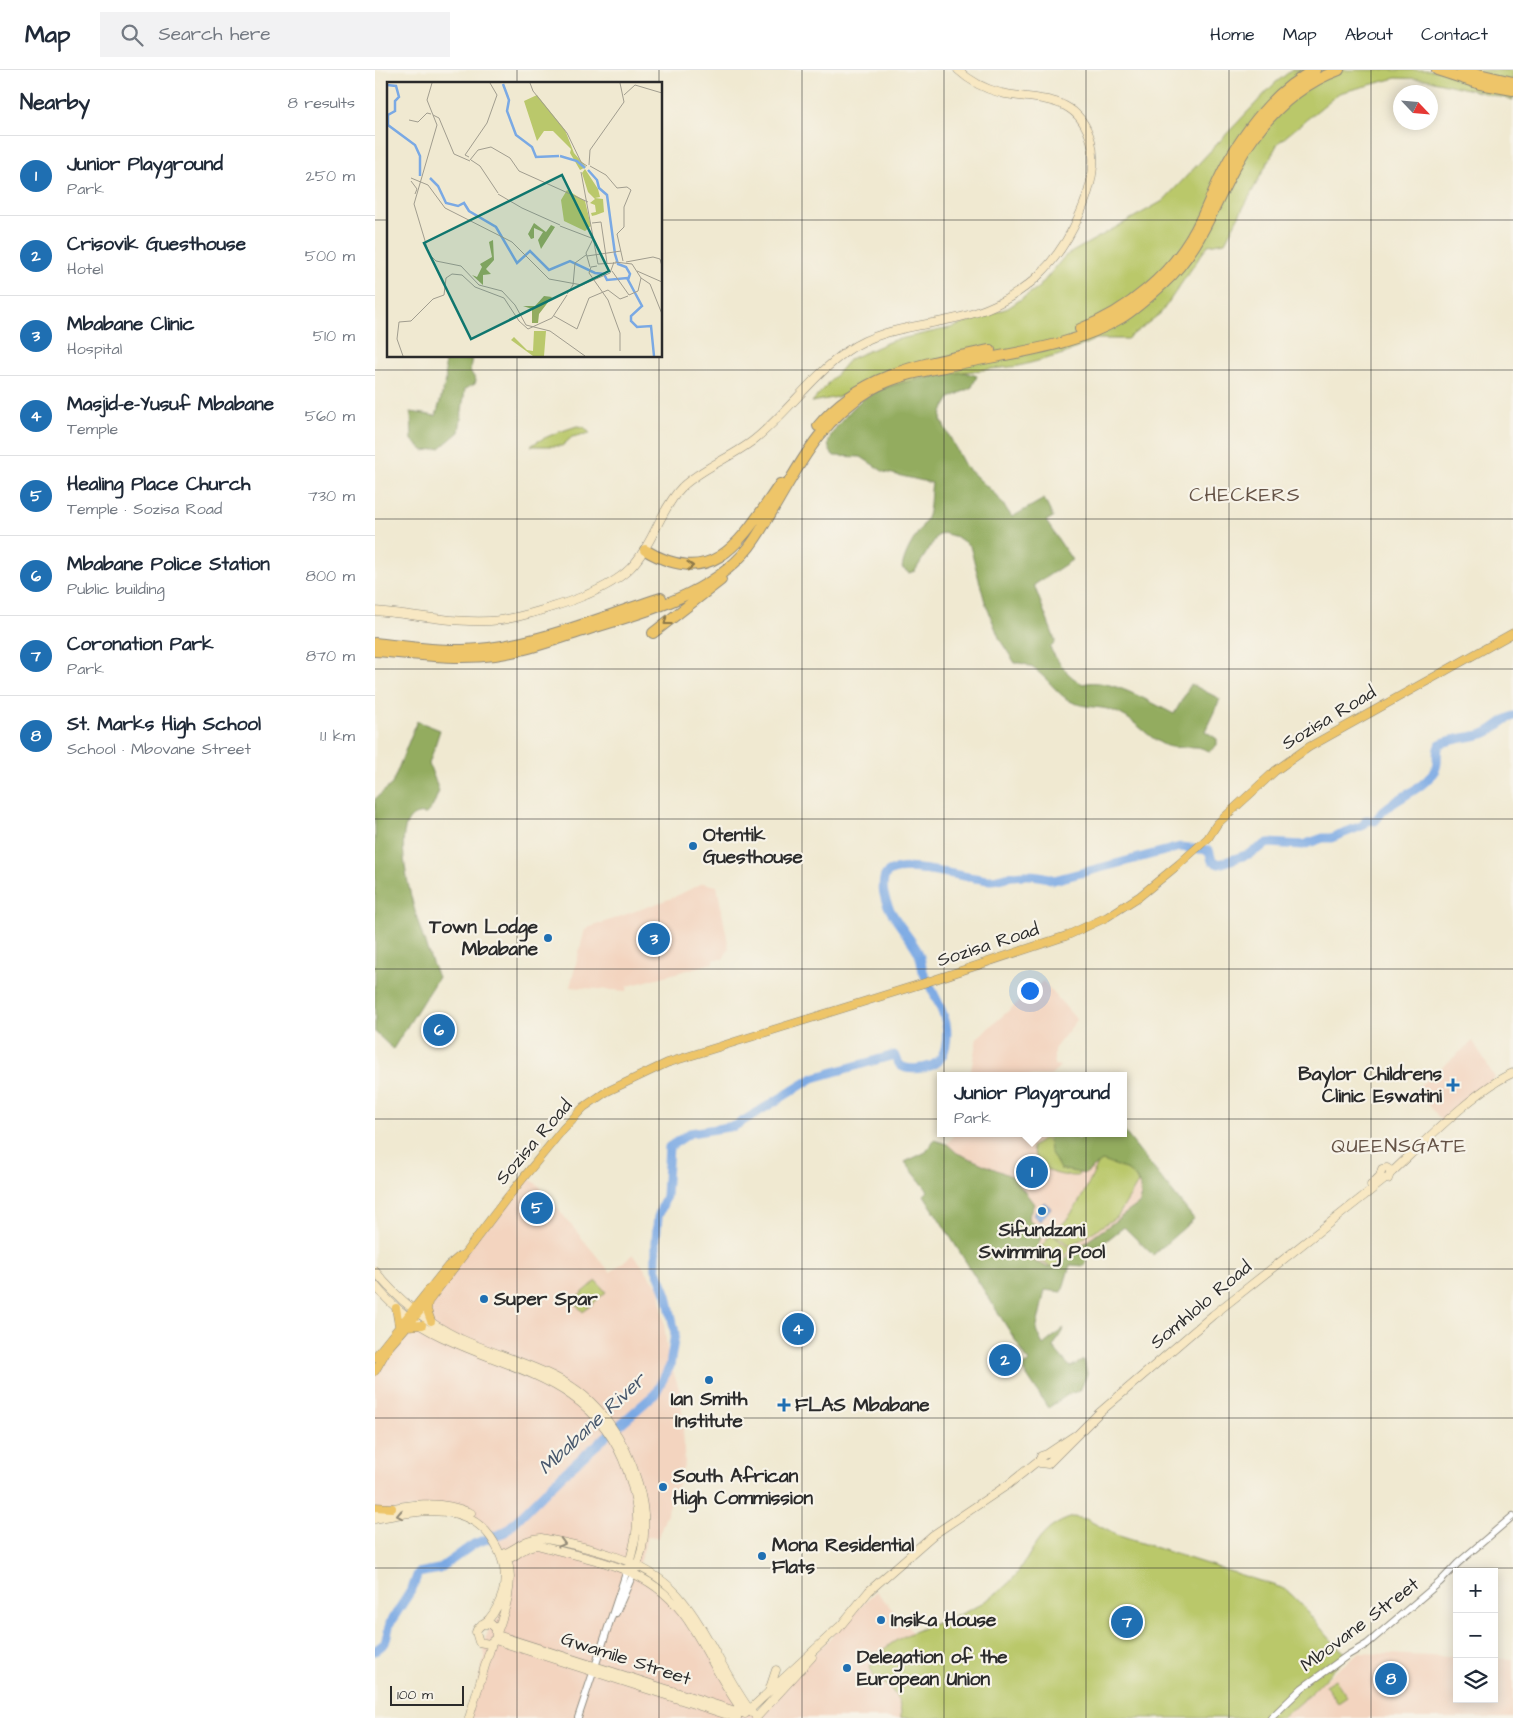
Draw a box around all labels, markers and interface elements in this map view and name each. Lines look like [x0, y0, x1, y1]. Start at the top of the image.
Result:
search box [100, 12, 450, 57]
text: Map [25, 18, 70, 52]
icon: search [118, 21, 146, 49]
text: Search here [158, 21, 271, 48]
text: Home [1210, 22, 1255, 47]
text: Map [1283, 22, 1317, 47]
text: About [1345, 22, 1393, 47]
text: Contact [1421, 22, 1488, 47]
inset map [387, 82, 663, 358]
north arrow [1393, 85, 1438, 130]
text: Nearby [20, 88, 90, 117]
text: 8 results [288, 92, 355, 114]
text: Junior Playground [67, 151, 223, 178]
text: 1 [35, 165, 37, 187]
text: 250 m [306, 165, 355, 187]
text: Park [67, 178, 104, 200]
text: Crisovik Guesthouse [67, 231, 246, 258]
text: 2 [31, 245, 41, 267]
text: 500 m [305, 245, 355, 267]
text: Hotel [67, 258, 103, 280]
text: Mbabane Clinic [67, 311, 195, 338]
text: 3 [32, 325, 40, 347]
text: 510 m [313, 325, 355, 347]
text: Hospital [67, 338, 122, 360]
text: Masjid-e-Yusuf Mbabane [67, 391, 274, 418]
text: 4 [31, 405, 41, 427]
text: 560 m [305, 405, 355, 427]
text: Temple [67, 418, 118, 440]
text: Healing Place Church [67, 471, 250, 498]
district label: CHECKERS [1189, 481, 1301, 509]
text: 5 [30, 485, 42, 507]
text: 730 m [308, 485, 355, 507]
text: Temple · Sozisa Road [67, 498, 222, 520]
text: Mbabane Police Station [67, 551, 270, 578]
one-way arrow [686, 560, 694, 571]
text: 6 [31, 565, 41, 587]
text: 800 m [306, 565, 355, 587]
text: Public building [67, 578, 165, 600]
one-way arrow [664, 616, 673, 625]
text: Coronation Park [67, 631, 214, 658]
text: 7 [31, 645, 41, 667]
text: 870 m [306, 645, 355, 667]
text: Park [67, 658, 104, 680]
street label: Sozisa Road [1277, 679, 1381, 757]
text: St. Marks High School [67, 711, 261, 738]
text: 8 [31, 725, 41, 747]
text: 1.1 km [320, 725, 355, 747]
text: School · Mbovane Street [67, 738, 251, 760]
place label: Otentik Guesthouse [703, 822, 804, 871]
marker: Otentik Guesthouse [687, 840, 699, 852]
place label: Town Lodge Mbabane [428, 914, 539, 963]
street label: Sozisa Road [934, 916, 1043, 974]
pin: 3 [638, 920, 670, 958]
marker: Town Lodge Mbabane [542, 932, 554, 944]
your location [1017, 978, 1043, 1004]
pin: 6 [423, 1011, 455, 1049]
place label: Baylor Childrens Clinic Eswatini [1298, 1061, 1442, 1110]
popup [937, 1072, 1127, 1137]
marker: Baylor Childrens Clinic Eswatini [1446, 1078, 1460, 1092]
text: Junior Playground [954, 1080, 1110, 1107]
street label: Sozisa Road [489, 1093, 579, 1191]
text: Park [954, 1107, 991, 1129]
district label: QUEENSGATE [1331, 1132, 1467, 1160]
pin: 1 [1016, 1153, 1048, 1191]
pin: 5 [521, 1189, 553, 1227]
marker: Sifundzani Swimming Pool [1036, 1205, 1048, 1217]
place label: Sifundzani Swimming Pool [978, 1217, 1105, 1267]
street label: Somhlolo Road [1144, 1254, 1258, 1356]
place label: Super Spar [493, 1286, 598, 1313]
marker: Super Spar [478, 1293, 490, 1305]
pin: 4 [782, 1310, 814, 1348]
pin: 2 [989, 1341, 1021, 1379]
water label: Mbabane River [532, 1365, 653, 1481]
marker: Ian Smith Institute [703, 1374, 715, 1386]
place label: Ian Smith Institute [671, 1386, 748, 1435]
place label: FLAS Mbabane [795, 1392, 930, 1419]
marker: FLAS Mbabane [777, 1398, 791, 1412]
place label: South African High Commission [672, 1463, 813, 1513]
marker: South African High Commission [657, 1481, 669, 1493]
one-way arrow [395, 1509, 404, 1519]
place label: Mona Residential Flats [772, 1532, 914, 1581]
one-way arrow [557, 1537, 565, 1547]
marker: Mona Residential Flats [756, 1550, 768, 1562]
map controls [1453, 1568, 1498, 1703]
button: + [1453, 1568, 1498, 1613]
street label: Mbovane Street [1295, 1571, 1425, 1679]
pin: 7 [1111, 1603, 1143, 1641]
place label: Insika House [891, 1607, 997, 1634]
button: − [1453, 1613, 1498, 1658]
marker: Insika House [875, 1614, 887, 1626]
street label: Gwamile Street [557, 1625, 695, 1693]
place label: Delegation of the European Union [857, 1644, 1008, 1693]
button: layers [1453, 1658, 1498, 1703]
pin: 8 [1375, 1660, 1407, 1698]
marker: Delegation of the European Union [841, 1662, 853, 1674]
scale bar [390, 1683, 464, 1706]
text: 100 m [397, 1685, 433, 1705]

